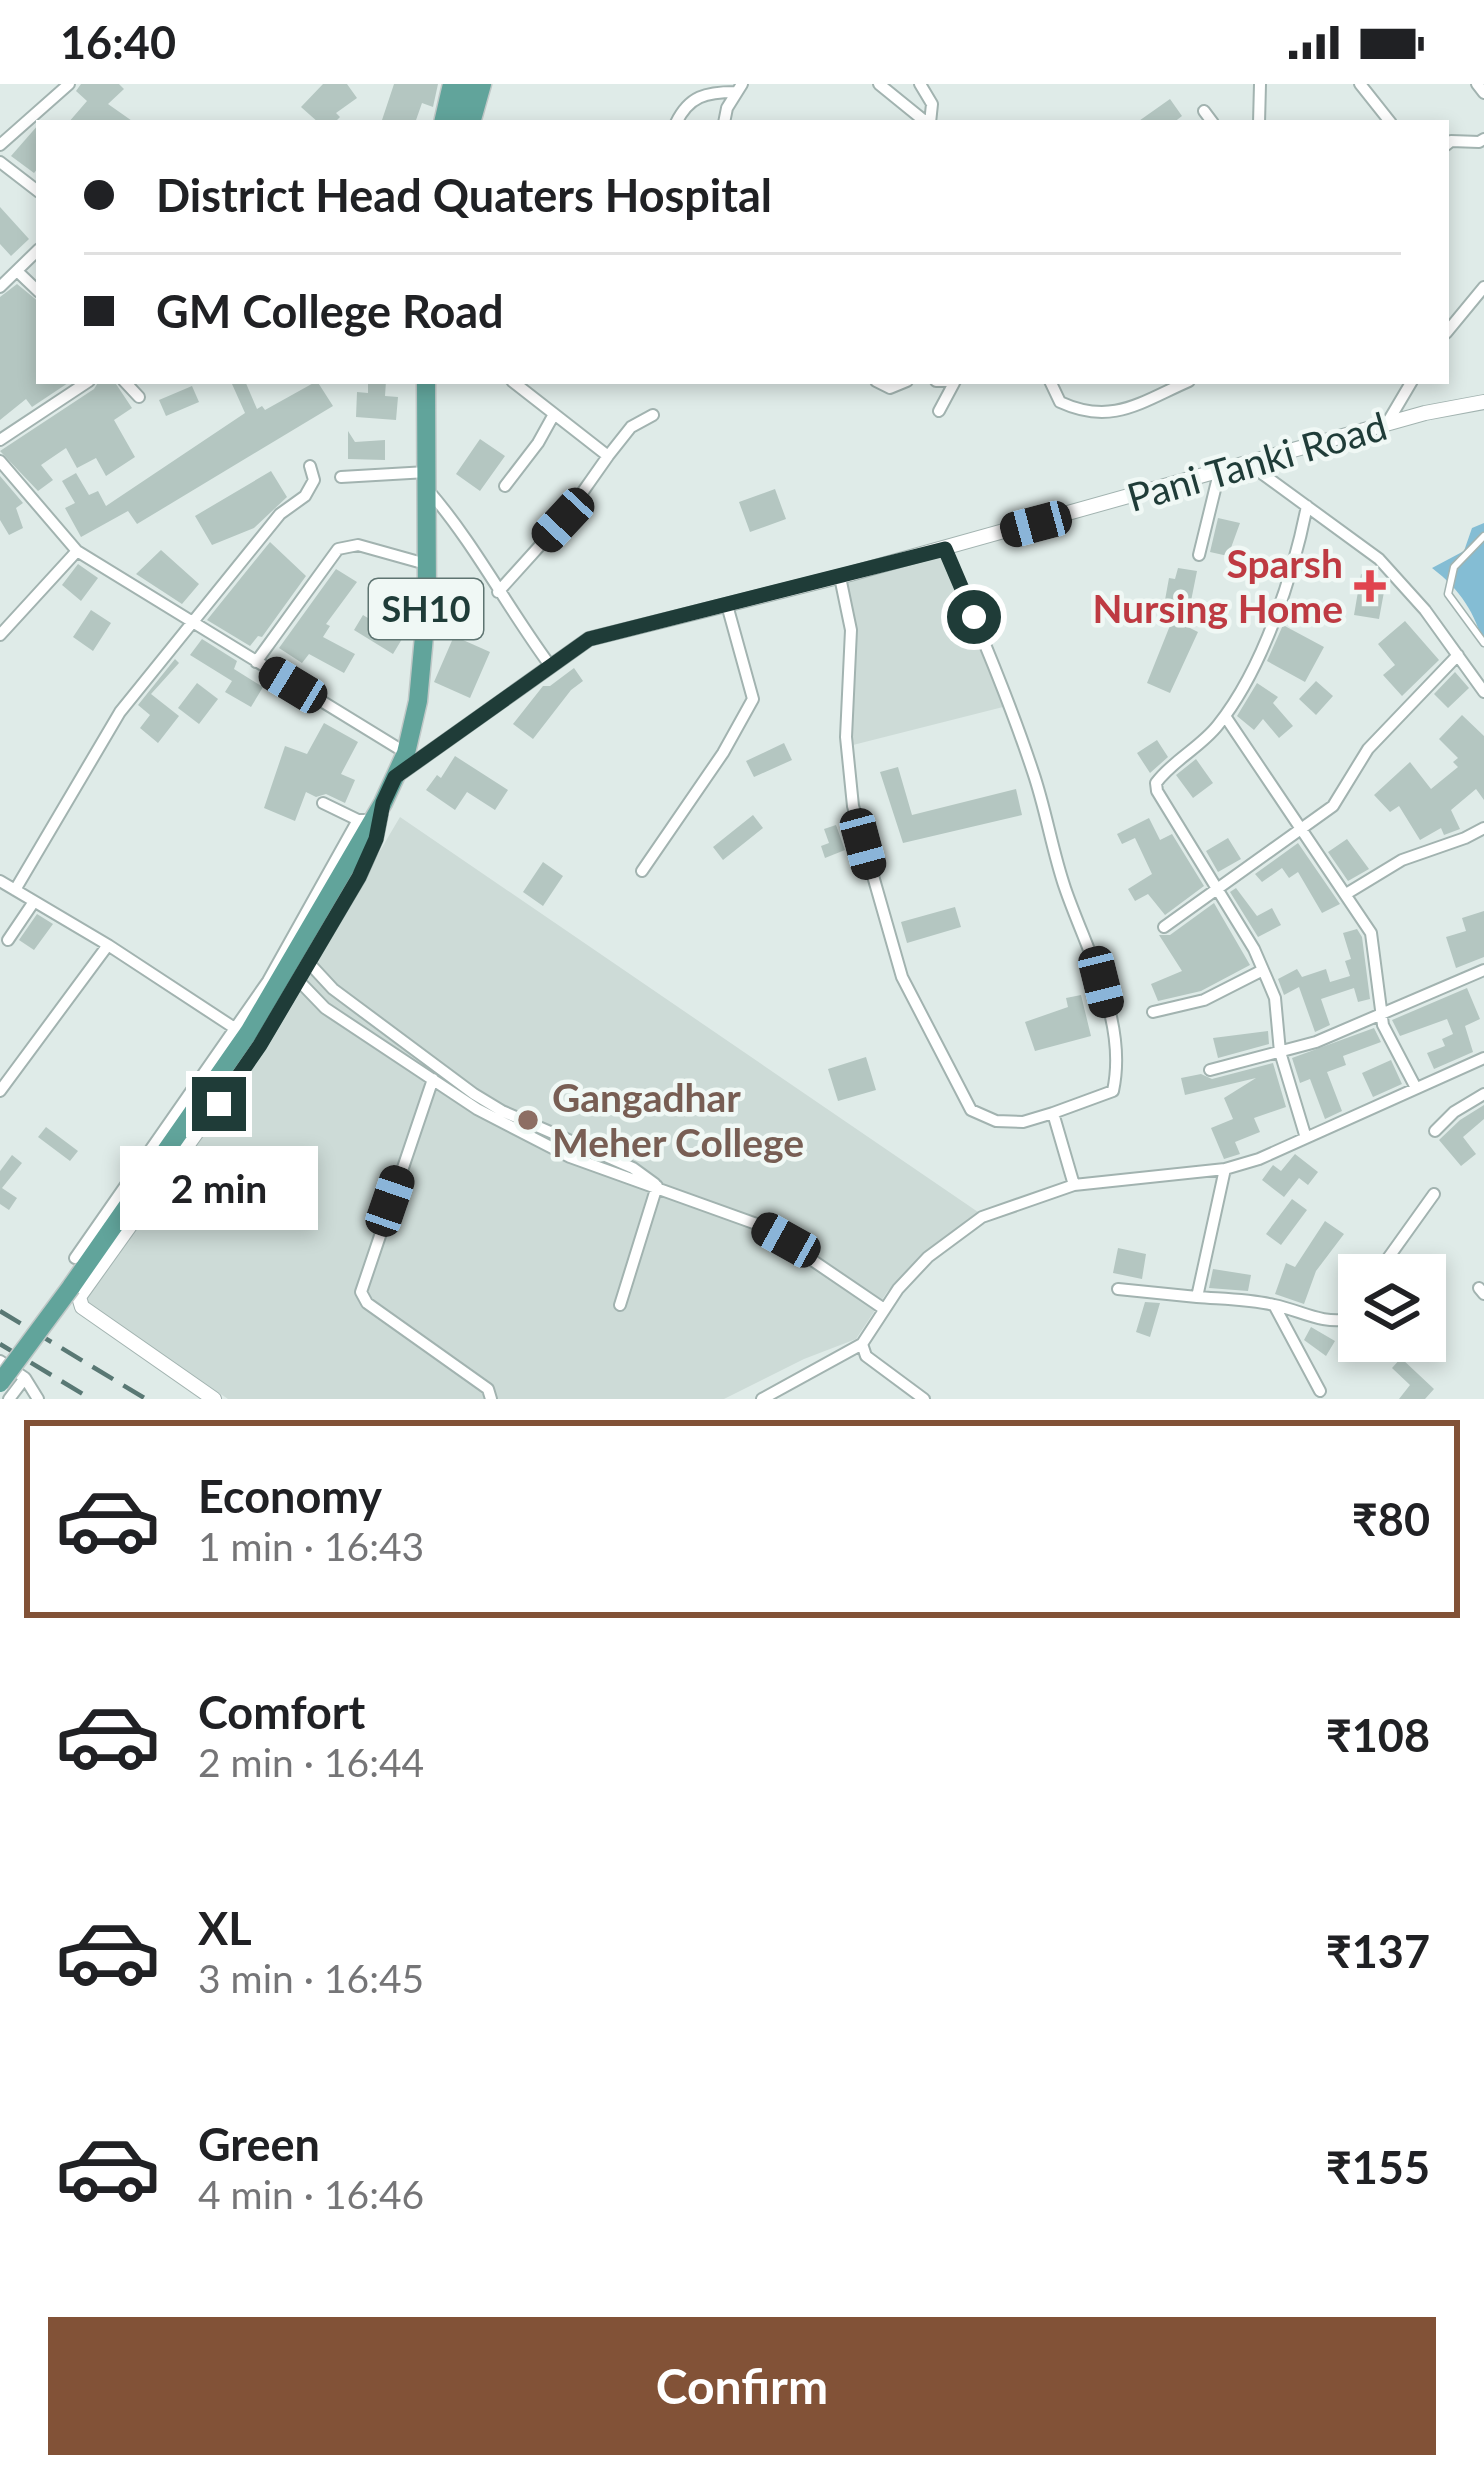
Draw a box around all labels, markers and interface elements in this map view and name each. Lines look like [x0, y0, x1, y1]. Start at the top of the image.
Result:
text: 16:40 [60, 15, 176, 69]
text: District Head Quaters Hospital [156, 168, 772, 222]
text: GM College Road [156, 284, 504, 338]
street label: Pani Tanki Road [1122, 402, 1392, 520]
car [525, 481, 601, 559]
car [997, 497, 1075, 551]
place label: Sparsh Nursing Home [1092, 540, 1343, 631]
marker: Sparsh Nursing Home [1354, 570, 1386, 602]
road number: SH10 [369, 579, 483, 639]
route start [947, 590, 1001, 644]
car [253, 651, 333, 719]
car [836, 805, 890, 883]
car [1075, 943, 1127, 1021]
place label: Gangadhar Meher College [552, 1074, 804, 1165]
route end [192, 1077, 246, 1131]
marker: Gangadhar Meher College [515, 1107, 541, 1133]
callout: 2 min [120, 1146, 318, 1230]
car [361, 1161, 419, 1241]
text: 2 min [171, 1165, 267, 1211]
car [746, 1207, 826, 1273]
map controls [1338, 1254, 1446, 1362]
button: layers [1338, 1254, 1446, 1362]
icon: car [54, 1465, 162, 1573]
text: Economy [198, 1469, 382, 1523]
text: ₹80 [1352, 1492, 1430, 1546]
text: 1 min · 16:43 [198, 1523, 424, 1569]
icon: car [54, 1681, 162, 1789]
text: Comfort [198, 1685, 365, 1739]
text: ₹108 [1326, 1708, 1430, 1762]
text: 2 min · 16:44 [198, 1739, 424, 1785]
icon: car [54, 1897, 162, 2005]
text: XL [198, 1901, 252, 1955]
text: ₹137 [1326, 1924, 1430, 1978]
text: 3 min · 16:45 [198, 1955, 424, 2001]
icon: car [54, 2113, 162, 2221]
text: Green [198, 2117, 320, 2171]
text: ₹155 [1326, 2140, 1430, 2194]
text: 4 min · 16:46 [198, 2171, 424, 2217]
button: Confirm [48, 2317, 1436, 2455]

